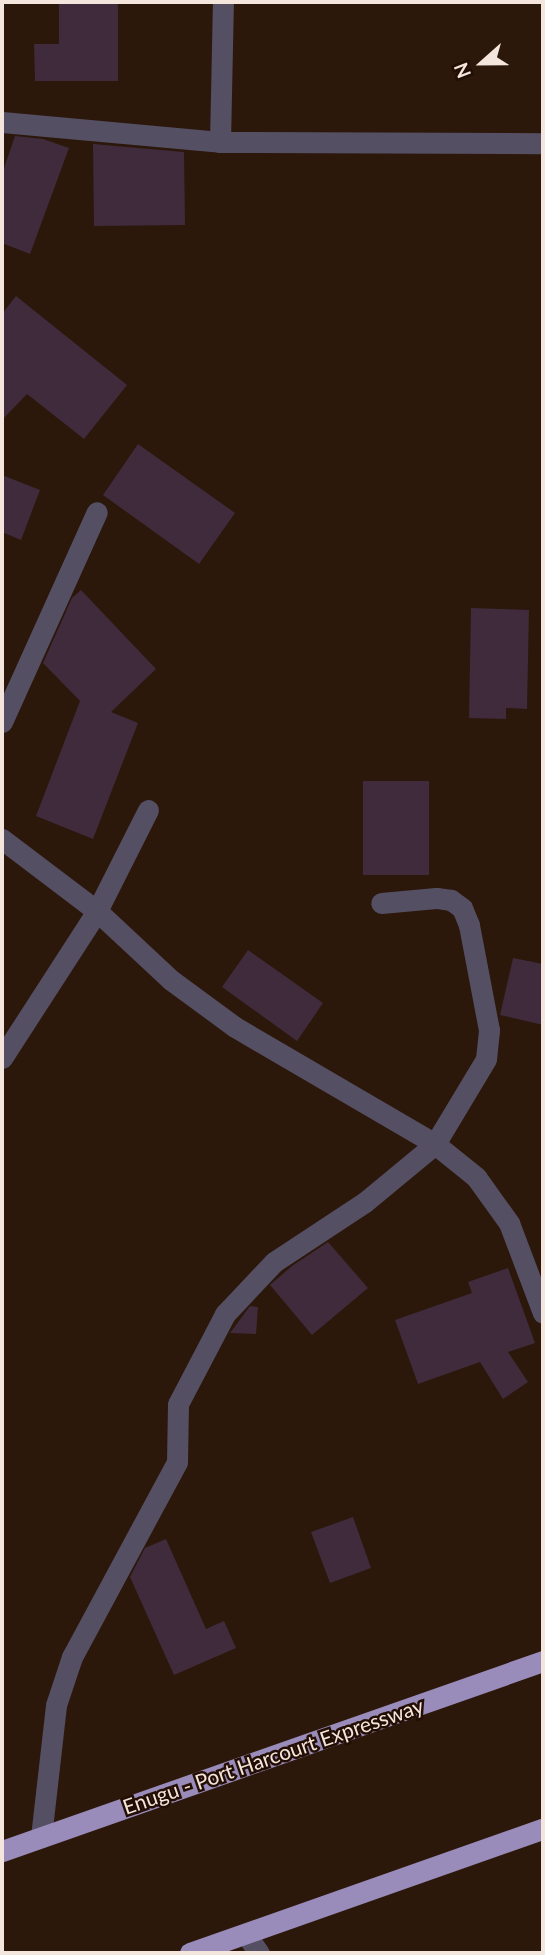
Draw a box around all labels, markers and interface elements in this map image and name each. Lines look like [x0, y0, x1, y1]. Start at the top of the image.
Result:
north arrow [447, 28, 517, 98]
text: N [449, 60, 475, 82]
street label: Enugu - Port Harcourt Expressway [119, 1693, 427, 1819]

